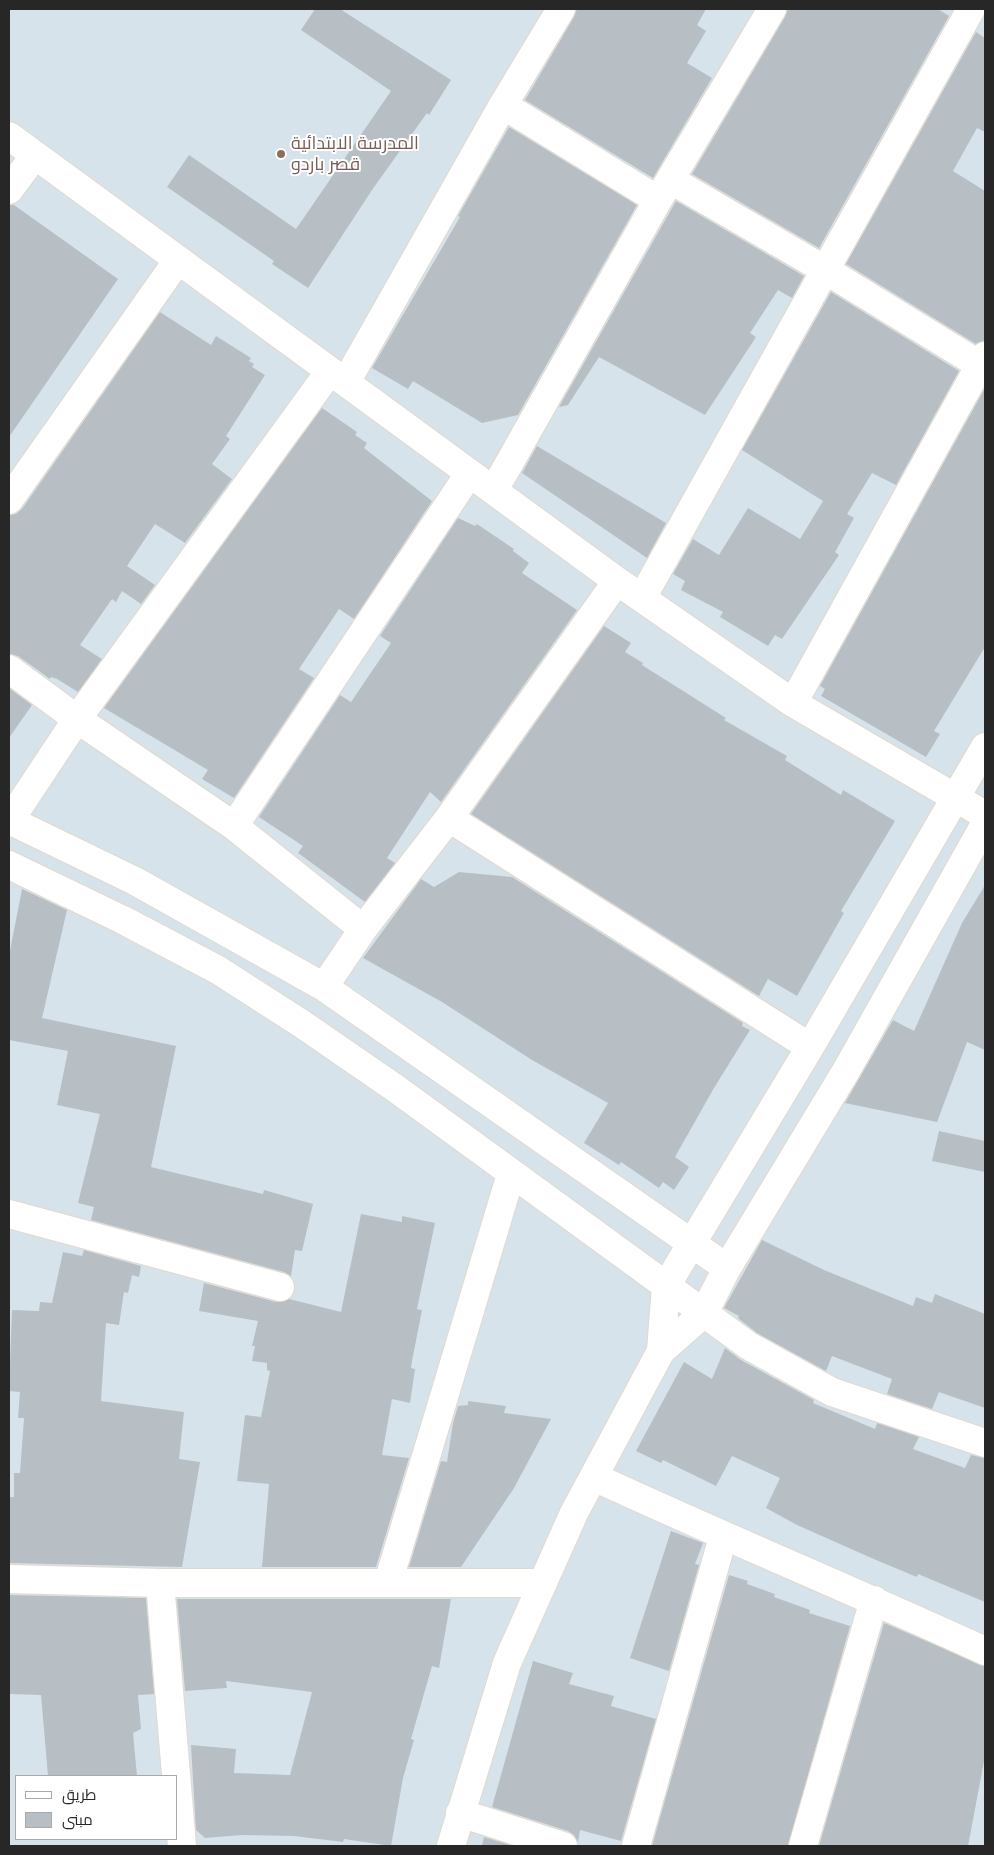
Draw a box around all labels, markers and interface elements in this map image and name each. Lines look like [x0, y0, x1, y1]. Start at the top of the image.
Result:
place label: المدرسة الابتدائية قصر باردو [291, 133, 419, 176]
marker: المدرسة الابتدائية قصر باردو [275, 148, 287, 160]
legend [15, 1775, 178, 1840]
text: طريق [62, 1785, 96, 1804]
text: مبنى [62, 1810, 93, 1829]

